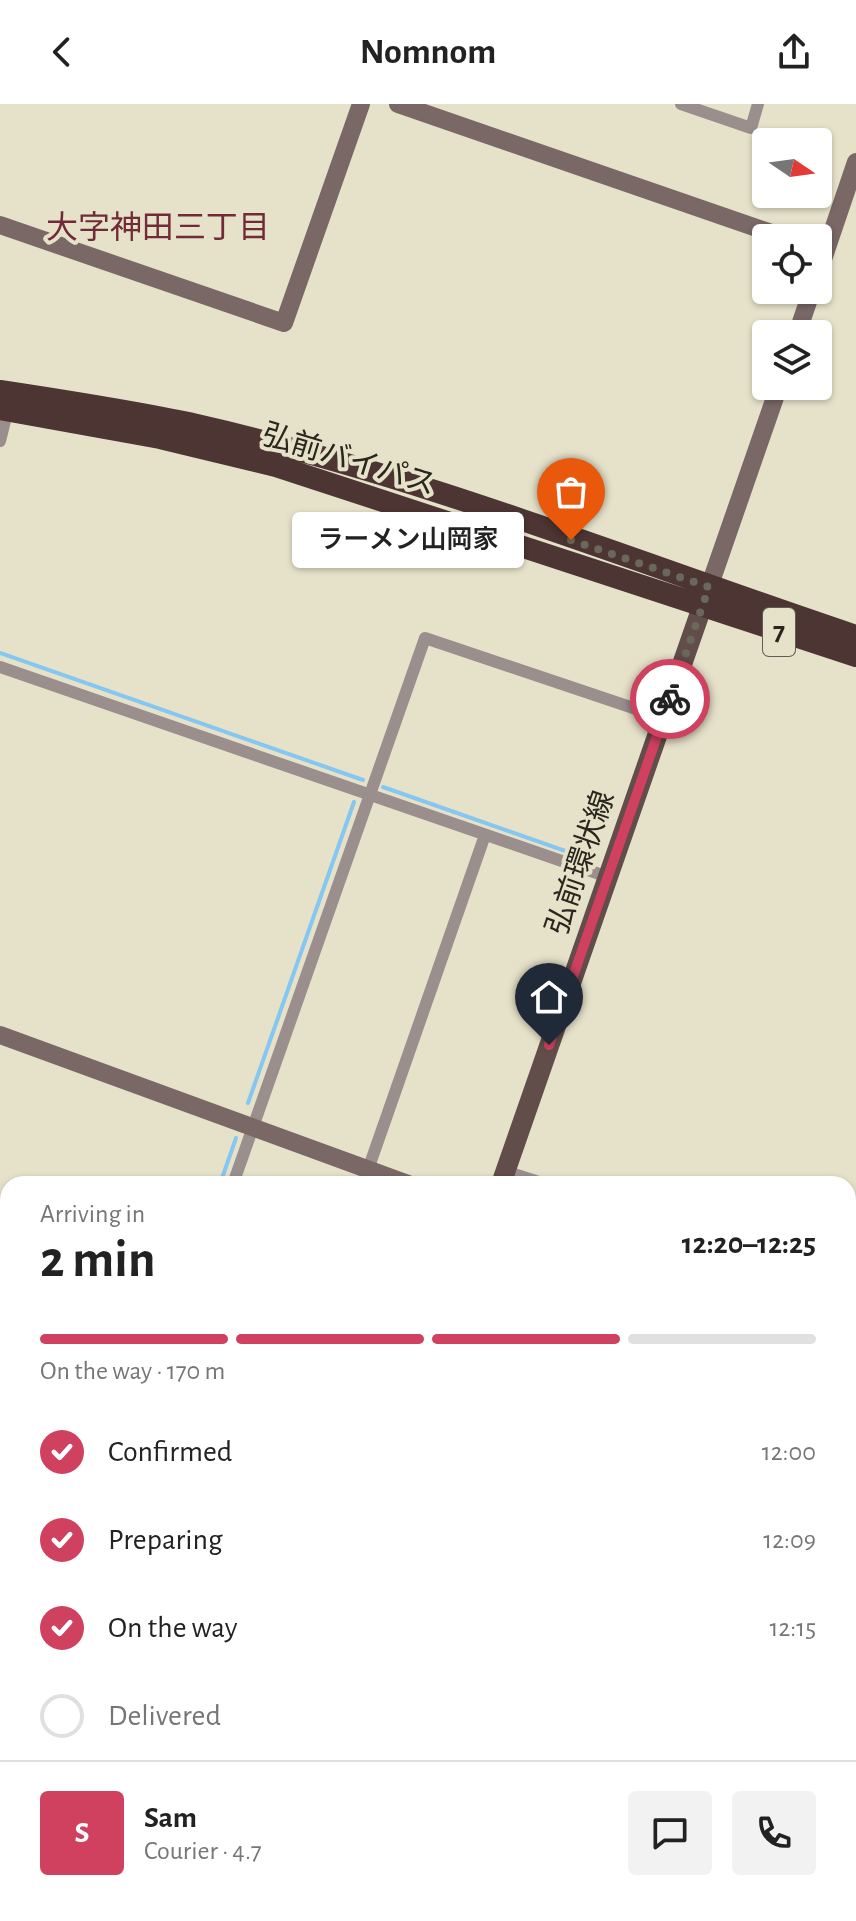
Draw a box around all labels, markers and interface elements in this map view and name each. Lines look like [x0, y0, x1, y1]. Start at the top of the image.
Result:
icon: back [40, 30, 84, 74]
icon: share [772, 30, 816, 74]
text: Nomnom [360, 34, 496, 70]
north arrow [752, 128, 832, 208]
map controls [752, 128, 832, 400]
district label: 大字神田三丁目 [46, 210, 270, 244]
button: locate [752, 224, 832, 304]
button: layers [752, 320, 832, 400]
street label: 弘前バイパス [259, 418, 440, 501]
pin [537, 458, 605, 540]
icon: bag [549, 470, 593, 514]
callout: ラーメン山岡家 [291, 512, 523, 568]
text: ラーメン山岡家 [318, 527, 498, 553]
road number: 7 [763, 608, 795, 656]
courier [630, 659, 710, 739]
icon: bike [648, 677, 692, 721]
street label: 弘前環状線 [541, 787, 620, 939]
pin [515, 963, 583, 1045]
icon: home [527, 975, 571, 1019]
text: Arriving in [40, 1201, 145, 1227]
text: 12:20–12:25 [682, 1229, 816, 1259]
text: 2 min [40, 1234, 155, 1286]
text: On the way · 170 m [40, 1358, 225, 1384]
icon: check [40, 1430, 84, 1474]
text: Confirmed [108, 1437, 232, 1467]
text: 12:00 [762, 1439, 816, 1465]
icon: check [40, 1518, 84, 1562]
text: Preparing [108, 1525, 223, 1555]
text: 12:09 [763, 1527, 816, 1553]
icon: check [40, 1606, 84, 1650]
text: On the way [108, 1613, 237, 1643]
text: 12:15 [769, 1615, 816, 1641]
text: Delivered [108, 1701, 221, 1731]
button: chat [628, 1791, 712, 1875]
button: phone [732, 1791, 816, 1875]
text: Sam [144, 1803, 197, 1833]
text: S [75, 1818, 89, 1848]
text: Courier · 4.7 [144, 1838, 262, 1864]

